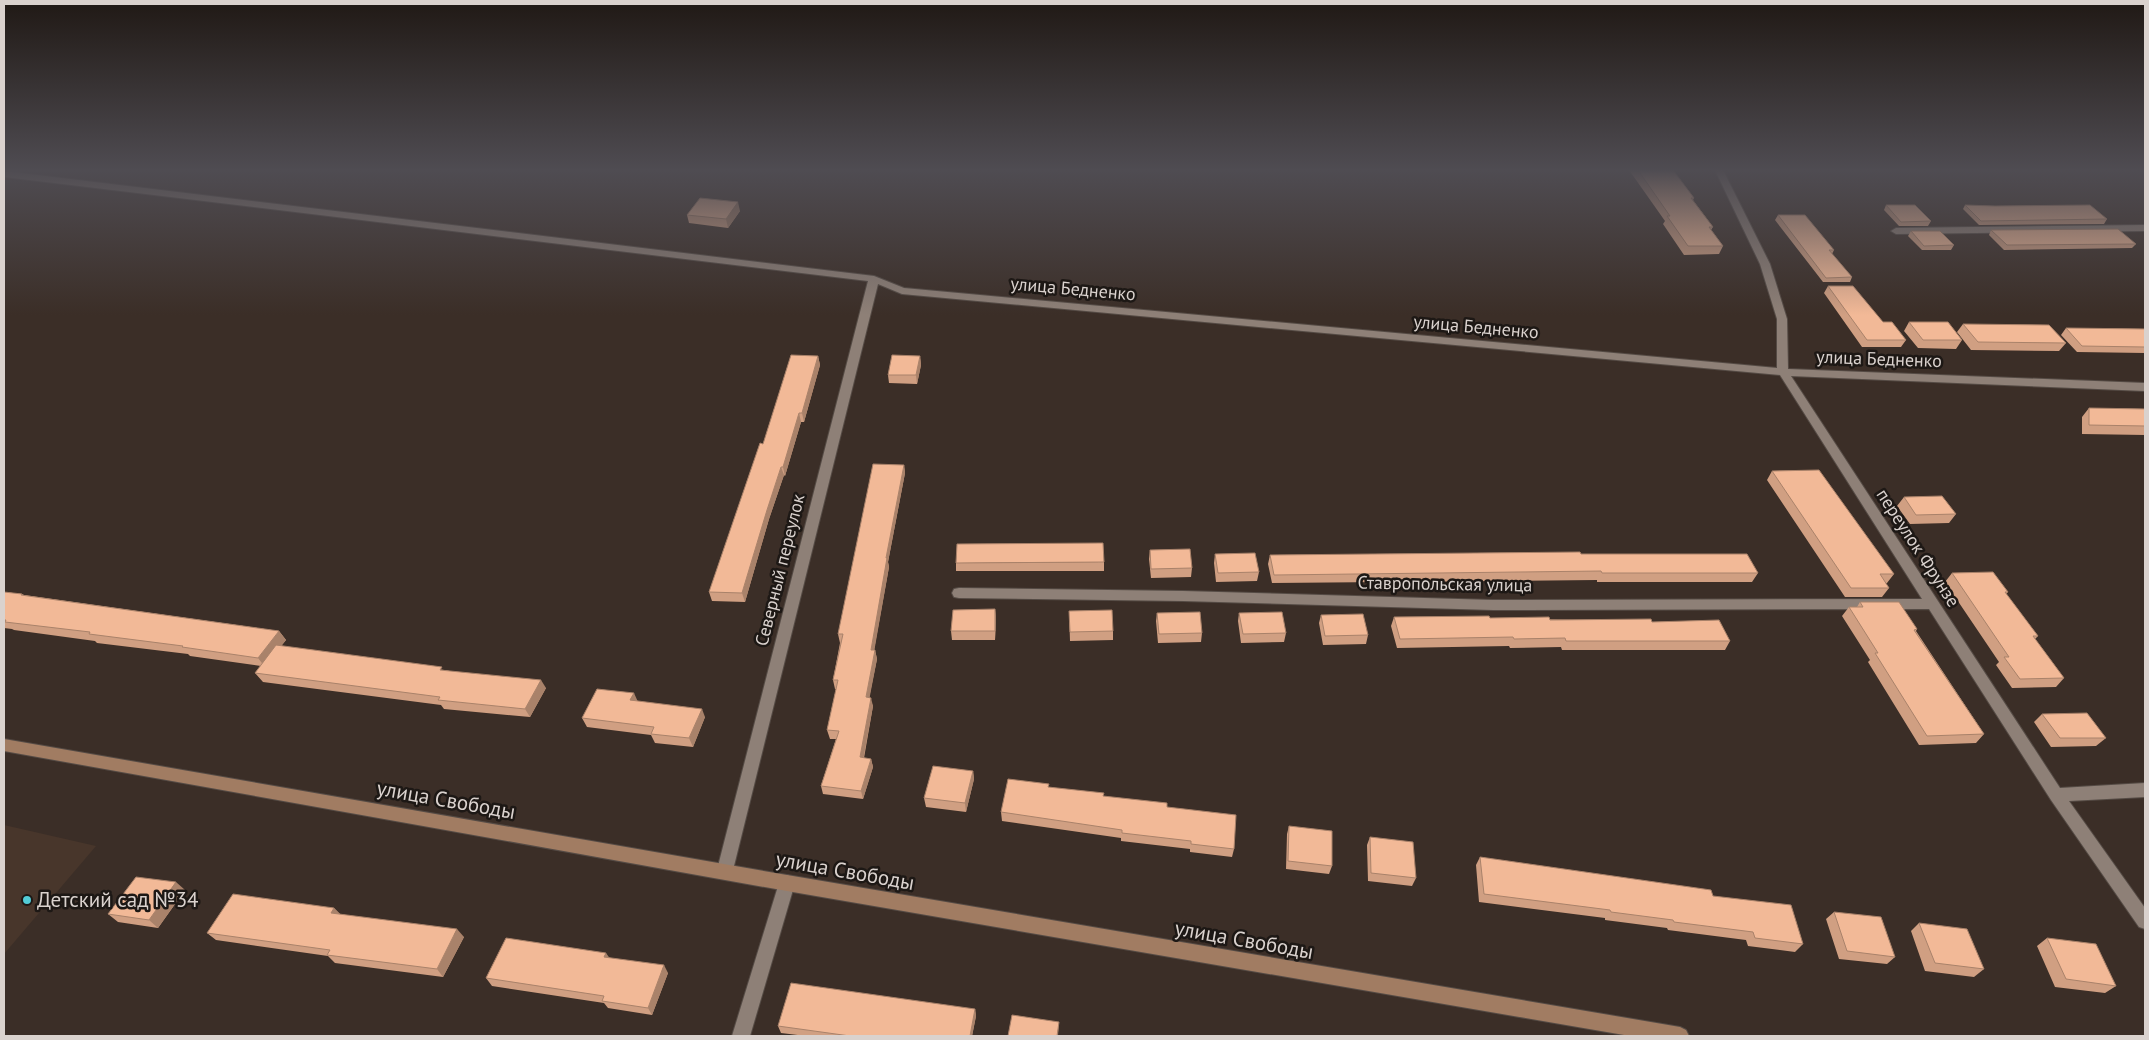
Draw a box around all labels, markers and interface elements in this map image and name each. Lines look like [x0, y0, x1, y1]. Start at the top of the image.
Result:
street label: улица Бедненко [1009, 272, 1137, 305]
street label: улица Бедненко [1412, 310, 1540, 343]
street label: улица Бедненко [1816, 345, 1942, 372]
street label: переулок Фрунзе [1872, 484, 1965, 611]
street label: Северный переулок [750, 491, 810, 648]
street label: Ставропольская улица [1357, 570, 1533, 597]
street label: улица Свободы [375, 774, 518, 825]
street label: улица Свободы [774, 845, 917, 896]
place label: Детский сад №34 [37, 886, 199, 913]
marker: Детский сад №34 [21, 894, 33, 906]
street label: улица Свободы [1173, 914, 1316, 965]

